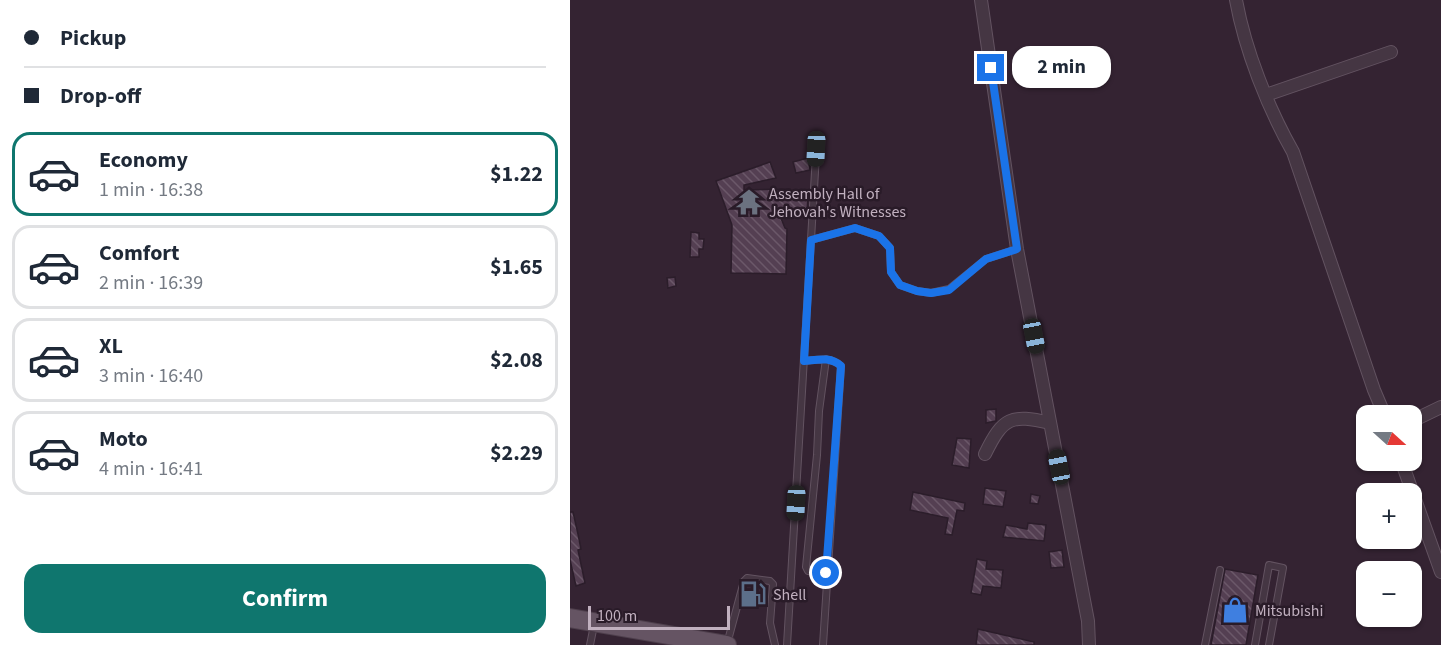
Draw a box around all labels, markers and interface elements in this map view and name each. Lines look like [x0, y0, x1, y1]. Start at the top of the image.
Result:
text: Pickup [60, 22, 126, 54]
callout: 2 min [1012, 47, 1111, 89]
text: 2 min [1037, 53, 1086, 81]
route end [977, 54, 1004, 81]
text: Drop-off [60, 80, 141, 112]
car [806, 131, 826, 167]
text: Economy [99, 144, 188, 176]
icon: car [27, 147, 81, 201]
text: $1.22 [490, 158, 543, 190]
text: 1 min · 16:38 [99, 176, 203, 204]
place label: Assembly Hall of Jehovah's Witnesses [769, 183, 906, 223]
temple icon: Assembly Hall of Jehovah's Witnesses [734, 187, 764, 217]
text: Comfort [99, 237, 180, 269]
icon: car [27, 240, 81, 294]
text: $1.65 [490, 251, 543, 283]
text: 2 min · 16:39 [99, 269, 203, 297]
car [1022, 317, 1046, 355]
text: XL [99, 330, 123, 362]
icon: car [27, 333, 81, 387]
text: $2.08 [490, 344, 543, 376]
text: 3 min · 16:40 [99, 362, 203, 390]
north arrow [1356, 405, 1422, 471]
map controls [1356, 405, 1422, 627]
text: Moto [99, 423, 148, 455]
icon: car [27, 426, 81, 480]
text: $2.29 [490, 437, 543, 469]
car [1047, 448, 1071, 486]
text: 4 min · 16:41 [99, 455, 203, 483]
button: + [1356, 483, 1422, 549]
car [786, 485, 806, 521]
route start [812, 559, 839, 586]
button: − [1356, 561, 1422, 627]
button: Confirm [24, 564, 546, 633]
fuel station icon: Shell [738, 579, 768, 609]
place label: Shell [773, 584, 806, 606]
shop icon: Mitsubishi [1220, 595, 1250, 625]
place label: Mitsubishi [1255, 600, 1323, 622]
scale bar [588, 603, 730, 630]
text: 100 m [597, 605, 637, 627]

